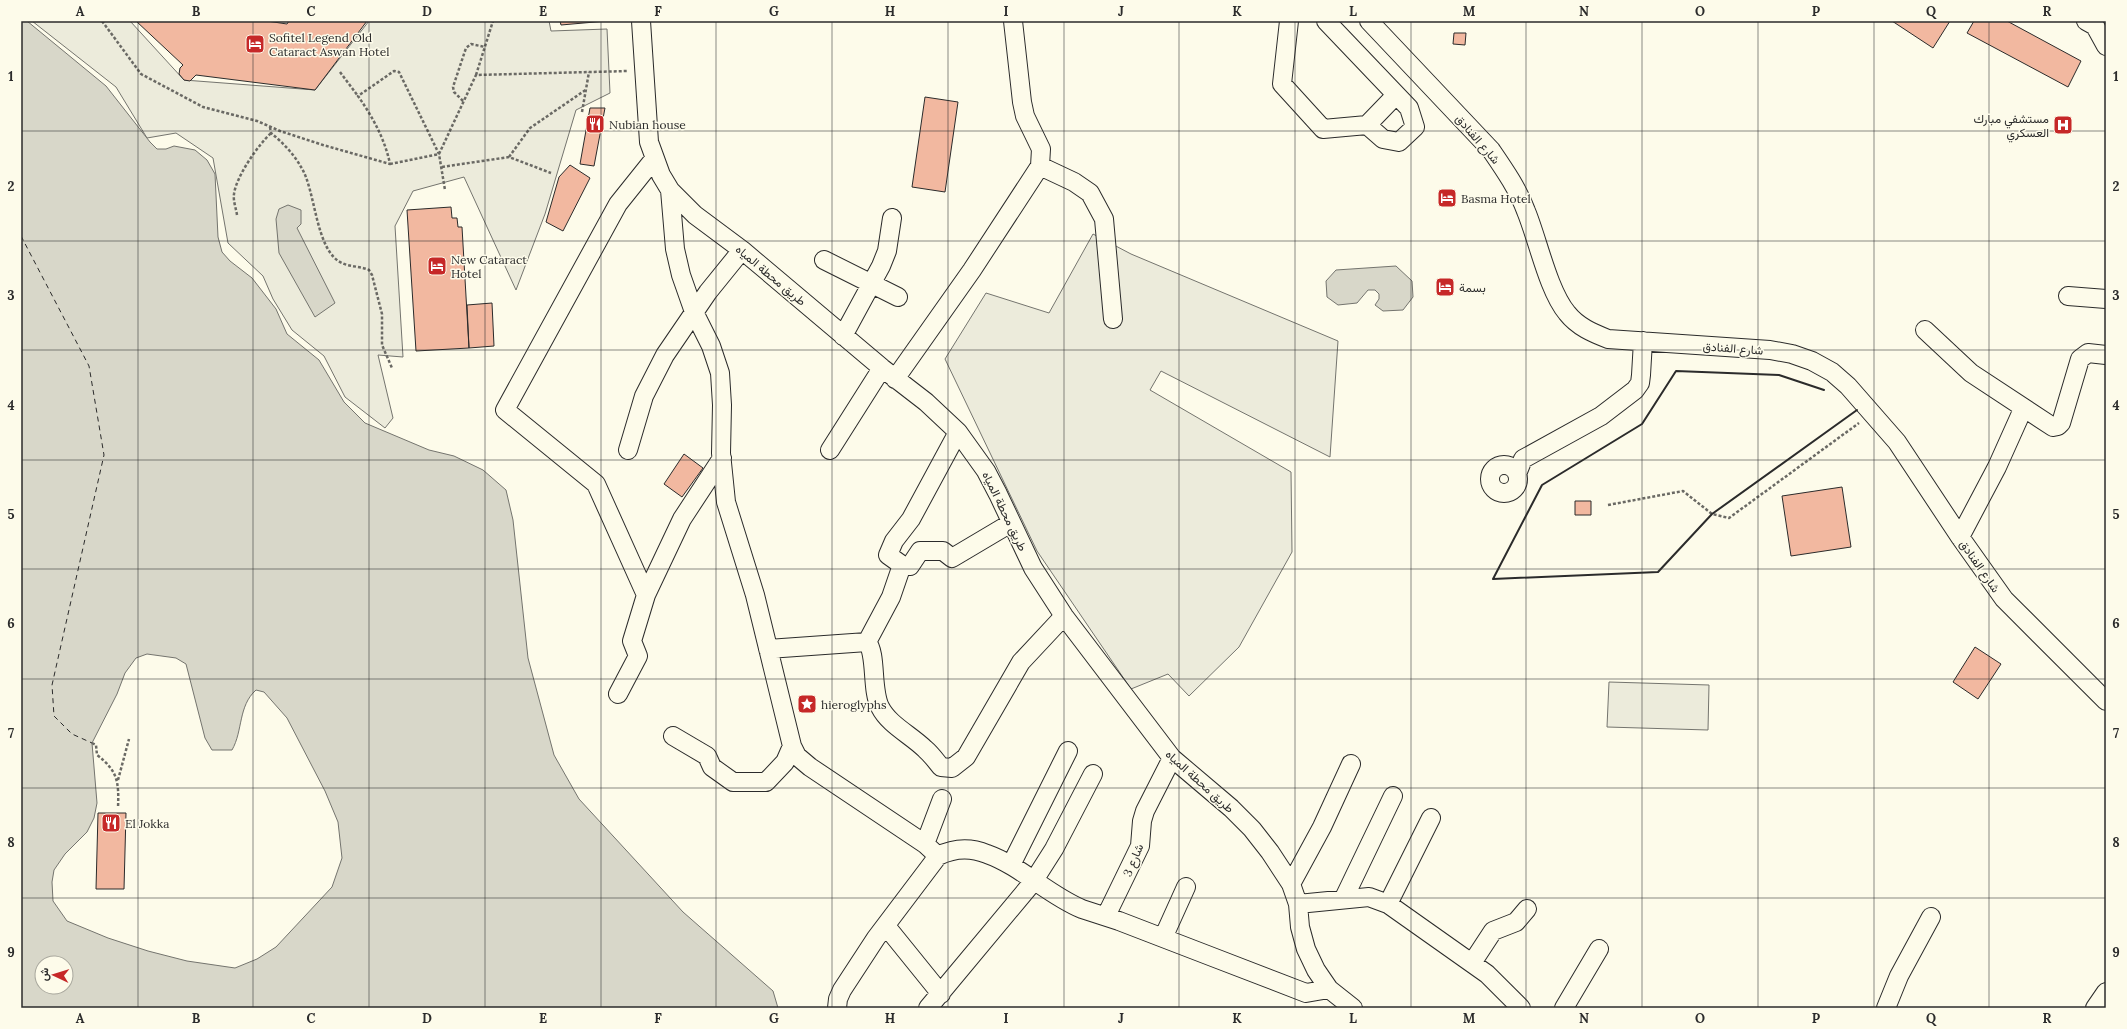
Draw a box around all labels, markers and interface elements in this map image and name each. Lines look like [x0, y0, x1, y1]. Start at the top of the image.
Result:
text: A [76, 3, 85, 20]
text: B [192, 3, 201, 20]
text: C [307, 3, 316, 20]
text: D [422, 3, 432, 20]
text: E [539, 3, 547, 20]
text: F [654, 3, 662, 20]
text: G [769, 3, 779, 20]
text: H [885, 3, 895, 20]
text: I [1003, 3, 1009, 20]
text: J [1118, 3, 1124, 20]
text: K [1232, 3, 1242, 20]
text: L [1349, 3, 1357, 20]
text: M [1463, 3, 1476, 20]
text: N [1579, 3, 1589, 20]
text: O [1695, 3, 1705, 20]
text: P [1812, 3, 1821, 20]
text: Q [1926, 3, 1937, 20]
text: R [2043, 3, 2052, 20]
place label: Sofitel Legend Old Cataract Aswan Hotel [269, 30, 389, 59]
hotel icon: Sofitel Legend Old Cataract Aswan Hotel [244, 33, 266, 55]
text: 1 [8, 68, 14, 85]
text: 1 [2113, 68, 2119, 85]
street label: شارع الفنادق [1451, 111, 1504, 168]
place label: مستشفي مبارك العسكري [1974, 111, 2049, 143]
restaurant icon: Nubian house [584, 113, 606, 135]
hospital icon: مستشفي مبارك العسكري [2052, 114, 2074, 136]
place label: Nubian house [609, 117, 686, 132]
text: 2 [8, 178, 15, 195]
text: 2 [2113, 178, 2120, 195]
hotel icon: Basma Hotel [1436, 187, 1458, 209]
place label: Basma Hotel [1461, 191, 1531, 206]
street label: طريق محطة المياه [732, 241, 809, 310]
place label: New Cataract Hotel [451, 252, 527, 281]
hotel icon: New Cataract Hotel [426, 255, 448, 277]
hotel icon: بسمة [1434, 276, 1456, 298]
place label: بسمة [1459, 280, 1486, 295]
text: 3 [7, 287, 15, 304]
text: 3 [2112, 287, 2120, 304]
street label: شارع الفنادق [1702, 338, 1764, 360]
text: 4 [7, 397, 15, 414]
text: 4 [2112, 397, 2120, 414]
street label: طريق محطة المياه [978, 469, 1031, 554]
text: 5 [7, 506, 15, 523]
text: 5 [2112, 506, 2120, 523]
street label: شارع الفنادق [1955, 537, 2004, 596]
text: 6 [7, 615, 15, 632]
text: 6 [2112, 615, 2120, 632]
place icon: hieroglyphs [796, 693, 818, 715]
place label: hieroglyphs [821, 697, 887, 712]
text: 7 [8, 725, 14, 742]
text: 7 [2113, 725, 2119, 742]
street label: طريق محطة المياه [1162, 746, 1237, 816]
restaurant icon: El Jokka [100, 812, 122, 834]
place label: El Jokka [125, 816, 169, 831]
text: 8 [7, 834, 15, 851]
text: 8 [2112, 834, 2120, 851]
street label: شارع 3 [1119, 841, 1148, 879]
text: 9 [7, 944, 15, 961]
text: 9 [2112, 944, 2120, 961]
north arrow [34, 955, 74, 995]
text: ش [37, 967, 51, 981]
text: A [76, 1010, 85, 1027]
text: B [192, 1010, 201, 1027]
text: C [307, 1010, 316, 1027]
text: D [422, 1010, 432, 1027]
text: E [539, 1010, 547, 1027]
text: F [654, 1010, 662, 1027]
text: G [769, 1010, 779, 1027]
text: H [885, 1010, 895, 1027]
text: I [1003, 1010, 1009, 1027]
text: J [1118, 1010, 1124, 1027]
text: K [1232, 1010, 1242, 1027]
text: L [1349, 1010, 1357, 1027]
text: M [1463, 1010, 1476, 1027]
text: N [1579, 1010, 1589, 1027]
text: O [1695, 1010, 1705, 1027]
text: P [1812, 1010, 1821, 1027]
text: Q [1926, 1010, 1937, 1027]
text: R [2043, 1010, 2052, 1027]

